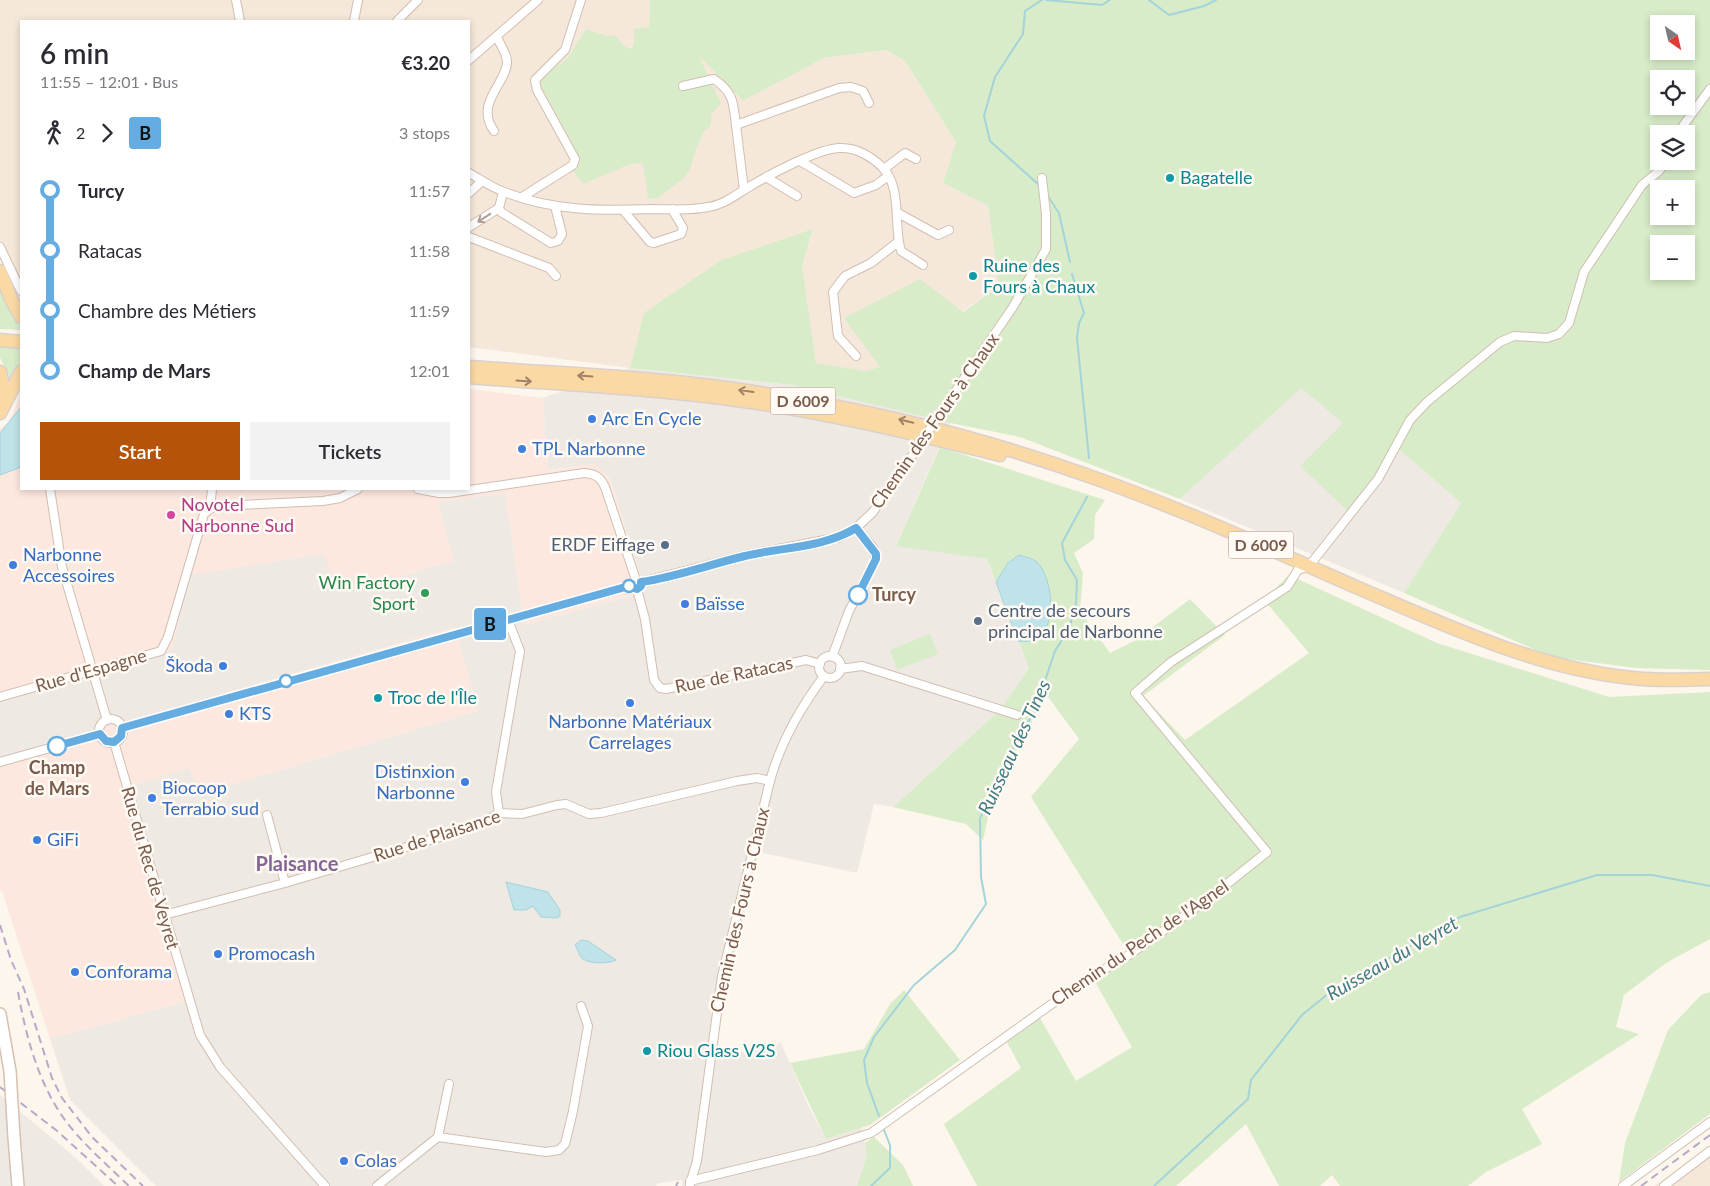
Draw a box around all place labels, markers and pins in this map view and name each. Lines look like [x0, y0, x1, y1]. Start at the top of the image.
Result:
place label: Bagatelle [1180, 166, 1253, 188]
marker: Bagatelle [1164, 172, 1176, 184]
place label: Ruine des Fours à Chaux [983, 254, 1095, 297]
marker: Ruine des Fours à Chaux [967, 270, 979, 282]
place label: Arc En Cycle [602, 407, 701, 429]
marker: Arc En Cycle [586, 413, 598, 425]
place label: TPL Narbonne [532, 437, 646, 459]
marker: TPL Narbonne [516, 443, 528, 455]
place label: Novotel Narbonne Sud [181, 493, 294, 536]
marker: Novotel Narbonne Sud [165, 509, 177, 521]
place label: ERDF Eiffage [551, 533, 655, 555]
marker: ERDF Eiffage [659, 539, 671, 551]
place label: Narbonne Accessoires [23, 543, 115, 586]
marker: Narbonne Accessoires [7, 559, 19, 571]
place label: Win Factory Sport [319, 571, 416, 614]
unlabelled marker [622, 579, 636, 593]
place label: Turcy [872, 583, 916, 605]
marker: Turcy [848, 585, 868, 605]
marker: Win Factory Sport [419, 587, 431, 599]
place label: Baïsse [695, 592, 745, 614]
marker: Baïsse [679, 598, 691, 610]
place label: Centre de secours principal de Narbonne [988, 599, 1163, 642]
marker: Centre de secours principal de Narbonne [972, 615, 984, 627]
place label: Škoda [166, 654, 213, 676]
marker: Škoda [217, 660, 229, 672]
unlabelled marker [279, 674, 293, 688]
place label: Troc de l'Île [388, 686, 477, 708]
marker: Troc de l'Île [372, 692, 384, 704]
marker: Narbonne Matériaux Carrelages [624, 697, 636, 709]
place label: KTS [239, 702, 271, 724]
marker: KTS [223, 708, 235, 720]
place label: Narbonne Matériaux Carrelages [548, 710, 712, 753]
marker: Champ de Mars [47, 736, 67, 756]
place label: Champ de Mars [25, 756, 89, 799]
place label: Distinxion Narbonne [375, 760, 455, 803]
place label: Biocoop Terrabio sud [162, 776, 259, 819]
marker: Distinxion Narbonne [459, 776, 471, 788]
marker: Biocoop Terrabio sud [146, 792, 158, 804]
place label: GiFi [47, 828, 79, 850]
marker: GiFi [31, 834, 43, 846]
place label: Promocash [228, 942, 315, 964]
marker: Promocash [212, 948, 224, 960]
place label: Conforama [85, 960, 172, 982]
marker: Conforama [69, 966, 81, 978]
place label: Riou Glass V2S [657, 1039, 776, 1061]
marker: Riou Glass V2S [641, 1045, 653, 1057]
place label: Colas [354, 1149, 397, 1171]
marker: Colas [338, 1155, 350, 1167]

